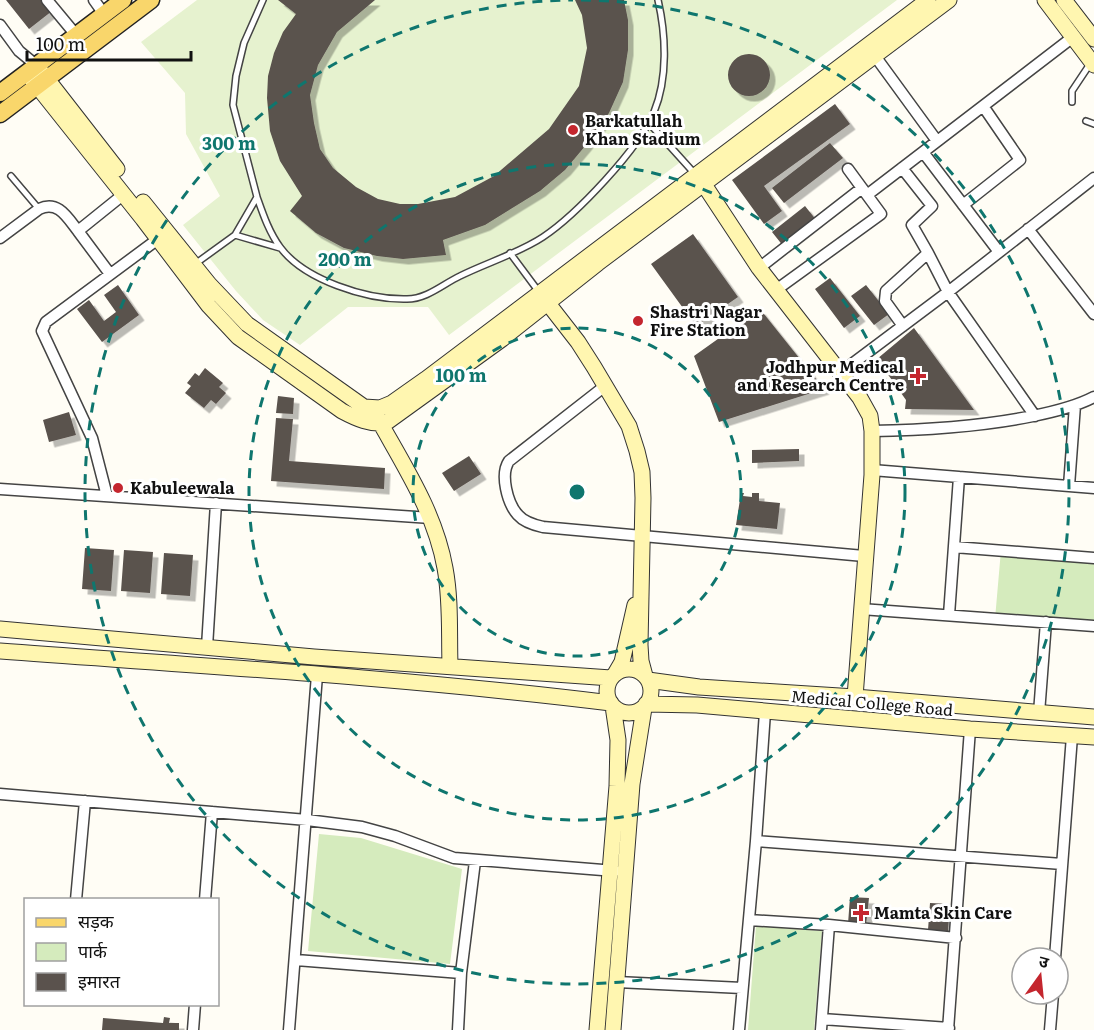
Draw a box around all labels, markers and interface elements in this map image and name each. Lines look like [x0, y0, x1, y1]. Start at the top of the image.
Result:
scale bar [27, 24, 190, 62]
text: 100 m [36, 30, 85, 57]
place label: Barkatullah Khan Stadium [585, 108, 701, 150]
marker: Barkatullah Khan Stadium [566, 123, 580, 137]
text: 300 m [202, 129, 256, 156]
text: 200 m [318, 245, 372, 272]
place label: Shastri Nagar Fire Station [650, 299, 762, 341]
marker: Shastri Nagar Fire Station [631, 314, 645, 328]
place label: Jodhpur Medical and Research Centre [737, 354, 904, 396]
text: 100 m [435, 361, 487, 388]
marker: Jodhpur Medical and Research Centre [909, 367, 927, 385]
place label: Kabuleewala [130, 475, 235, 499]
marker: Kabuleewala [111, 481, 125, 495]
centre of rings [567, 482, 587, 502]
street label: Medical College Road [790, 683, 954, 721]
legend [24, 898, 219, 1006]
place label: Mamta Skin Care [874, 900, 1012, 924]
marker: Mamta Skin Care [852, 904, 870, 922]
text: सड़क [78, 907, 115, 934]
text: पार्क [78, 937, 108, 964]
north arrow [1010, 946, 1070, 1006]
text: उ [1037, 948, 1052, 974]
text: इमारत [78, 967, 121, 994]

